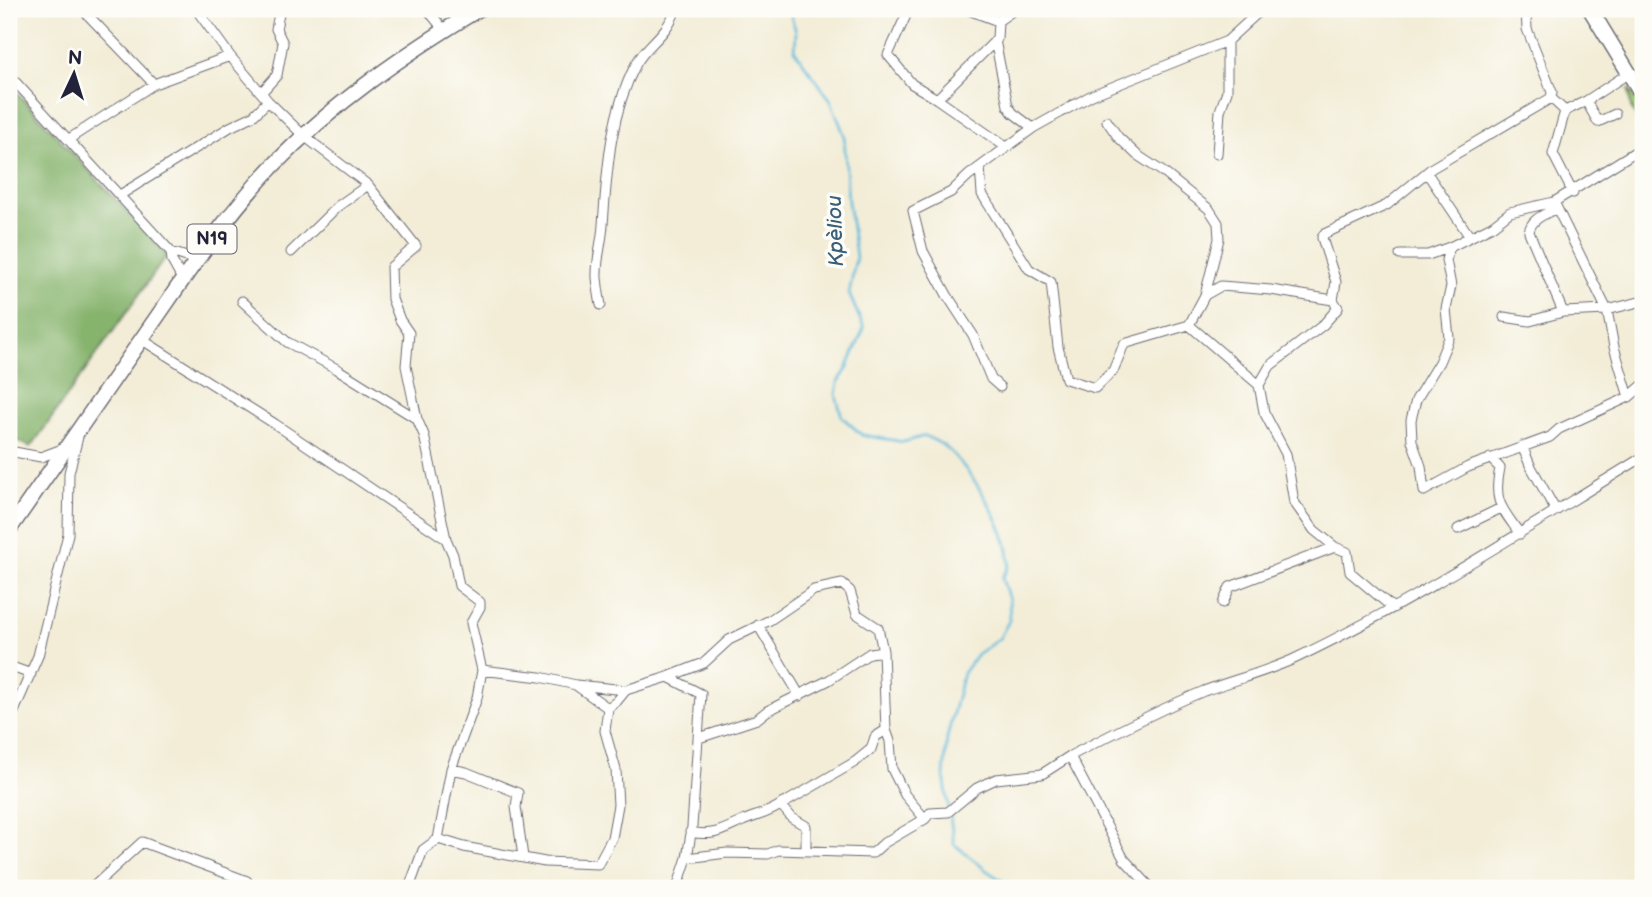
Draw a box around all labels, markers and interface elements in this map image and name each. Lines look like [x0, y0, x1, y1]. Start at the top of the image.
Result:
north arrow [38, 38, 108, 108]
text: N [67, 47, 83, 71]
water label: Kpèliou [822, 195, 849, 267]
road number: N19 [188, 225, 236, 254]

